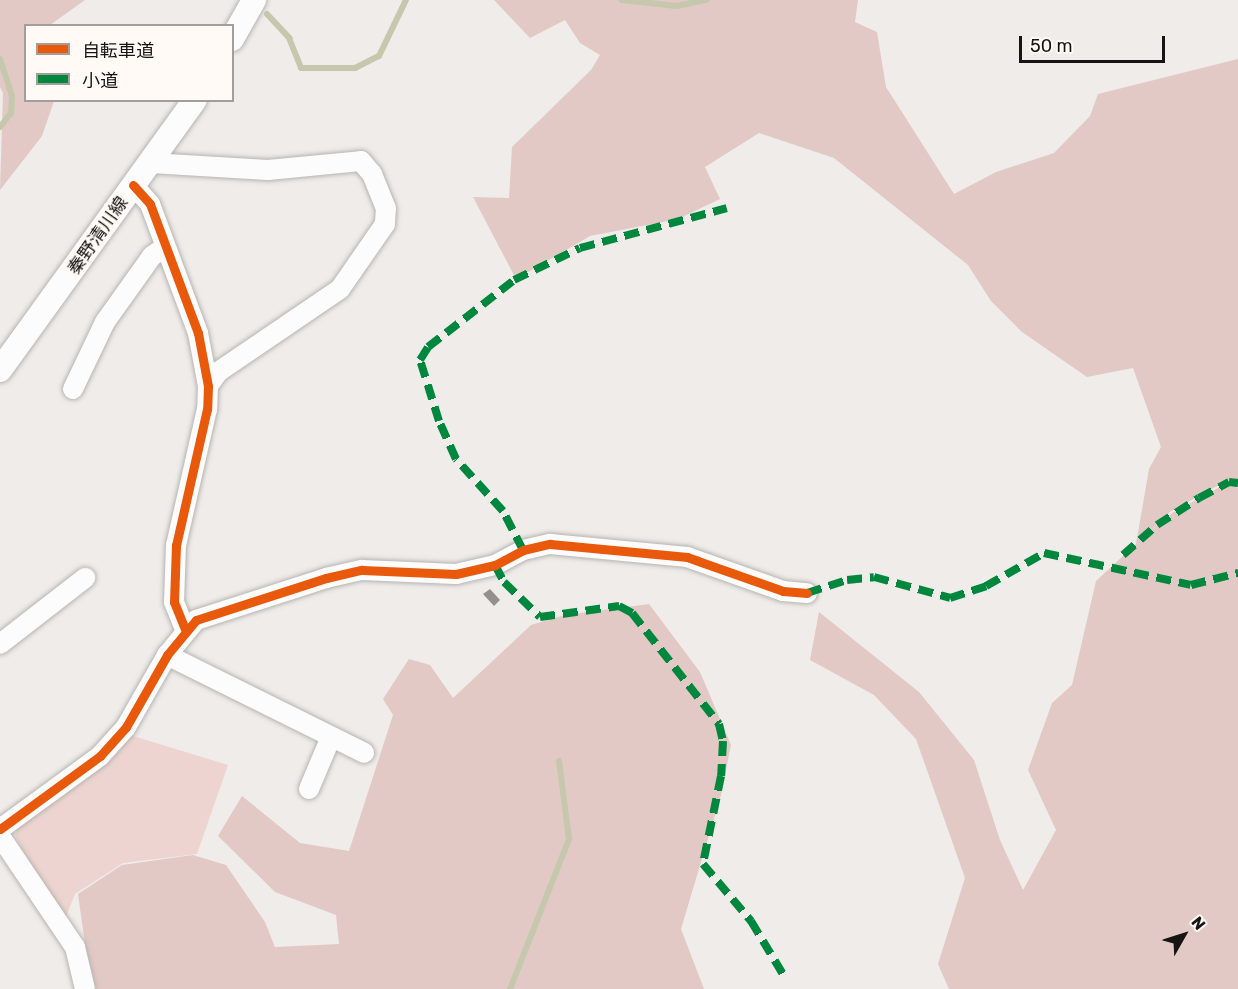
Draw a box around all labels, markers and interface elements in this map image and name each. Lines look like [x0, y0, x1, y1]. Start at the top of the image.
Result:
legend [24, 24, 234, 102]
scale bar [1022, 24, 1168, 62]
text: 50 m [1030, 35, 1073, 57]
text: 自転車道 [82, 40, 154, 62]
text: 小道 [82, 70, 118, 92]
street label: 秦野清川線 [63, 193, 133, 279]
north arrow [1154, 905, 1214, 965]
text: N [1187, 913, 1209, 934]

